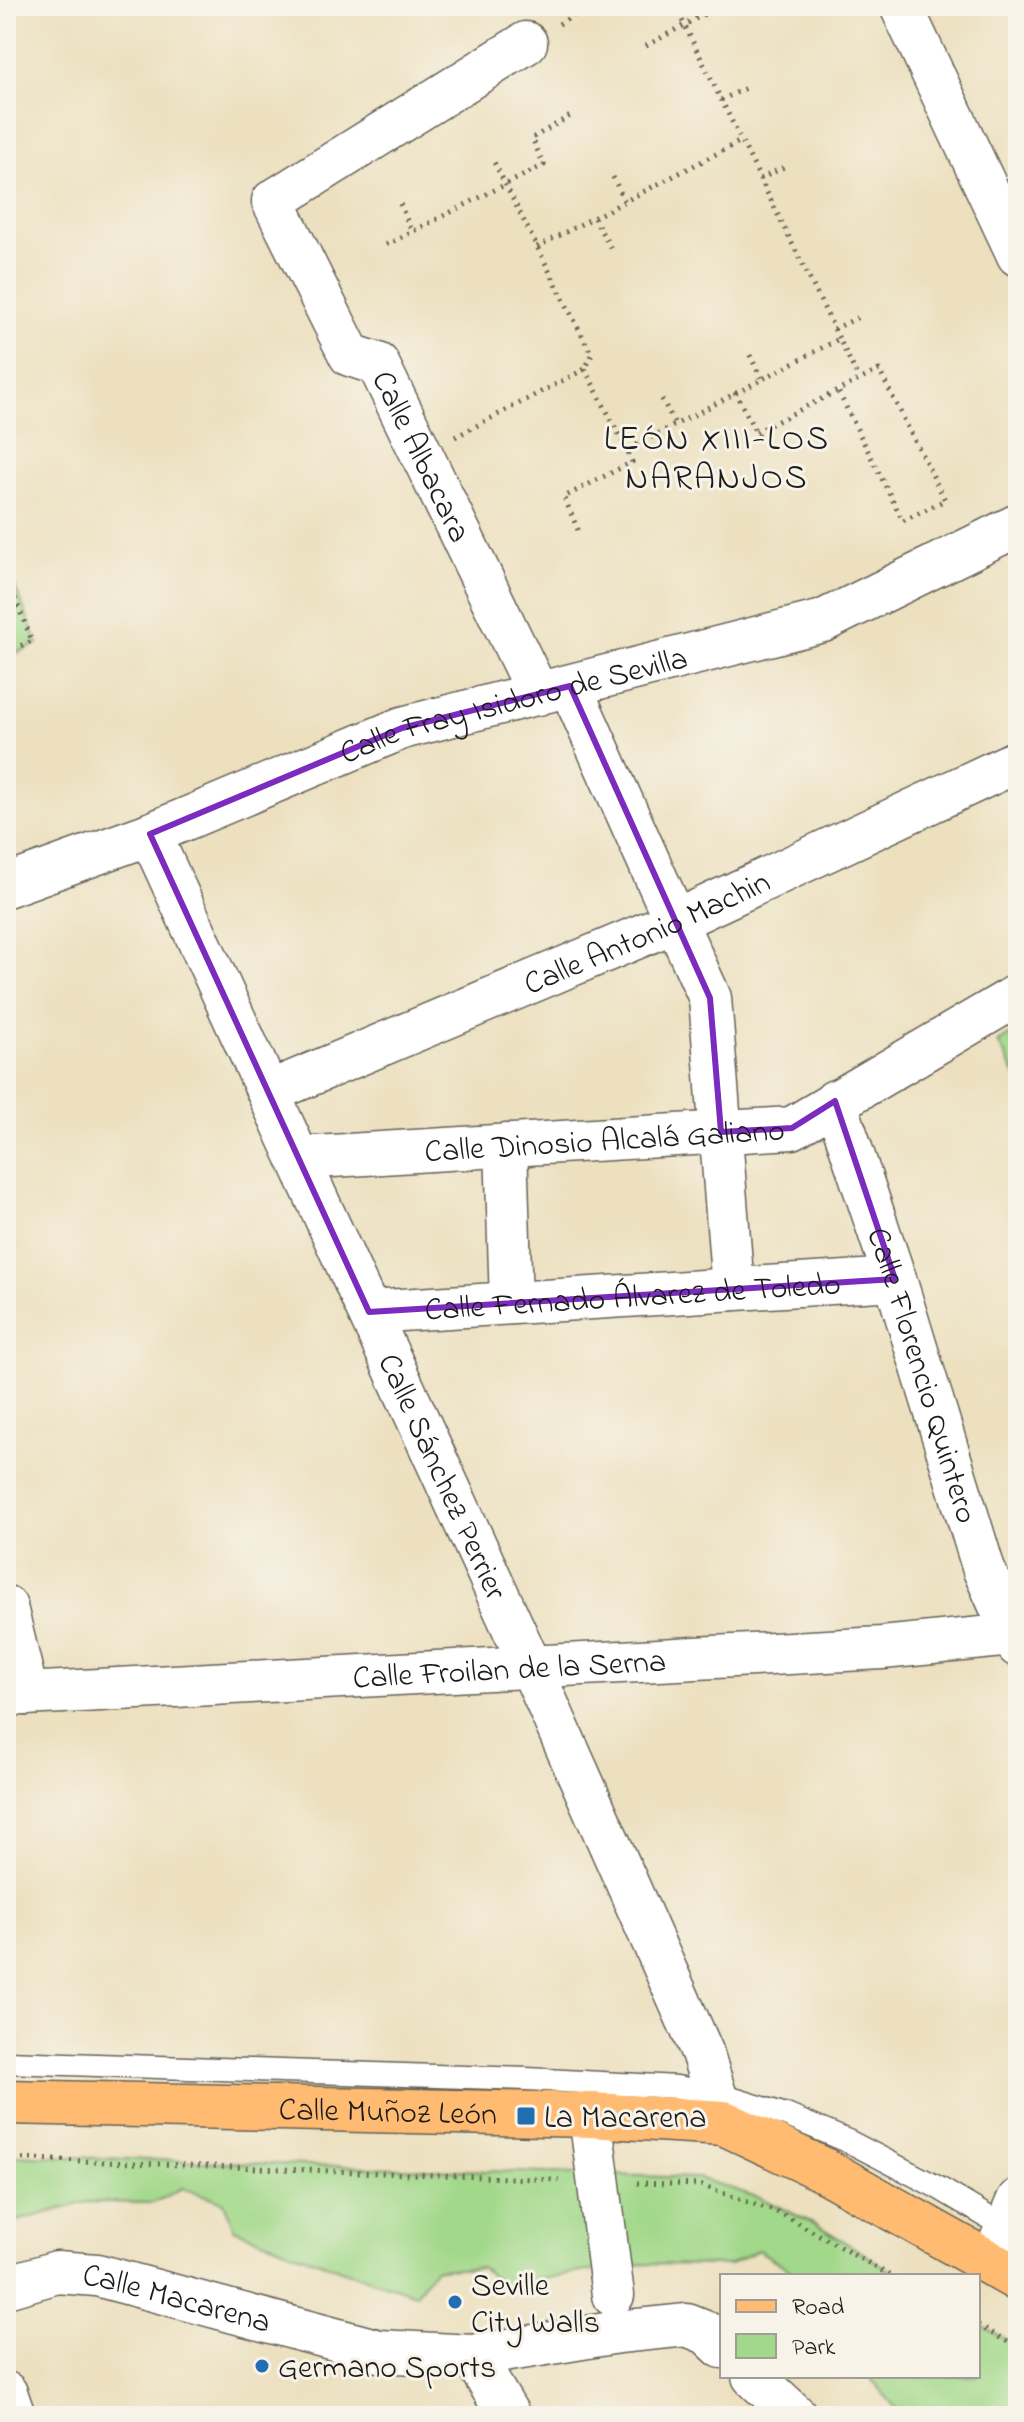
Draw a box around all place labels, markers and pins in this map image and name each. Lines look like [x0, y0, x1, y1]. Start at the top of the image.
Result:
place label: La Macarena [544, 2096, 707, 2143]
marker: La Macarena [515, 2105, 537, 2127]
place label: Seville City Walls [471, 2264, 600, 2348]
marker: Seville City Walls [446, 2293, 464, 2311]
place label: Germano Sports [278, 2346, 496, 2393]
marker: Germano Sports [253, 2357, 271, 2375]

